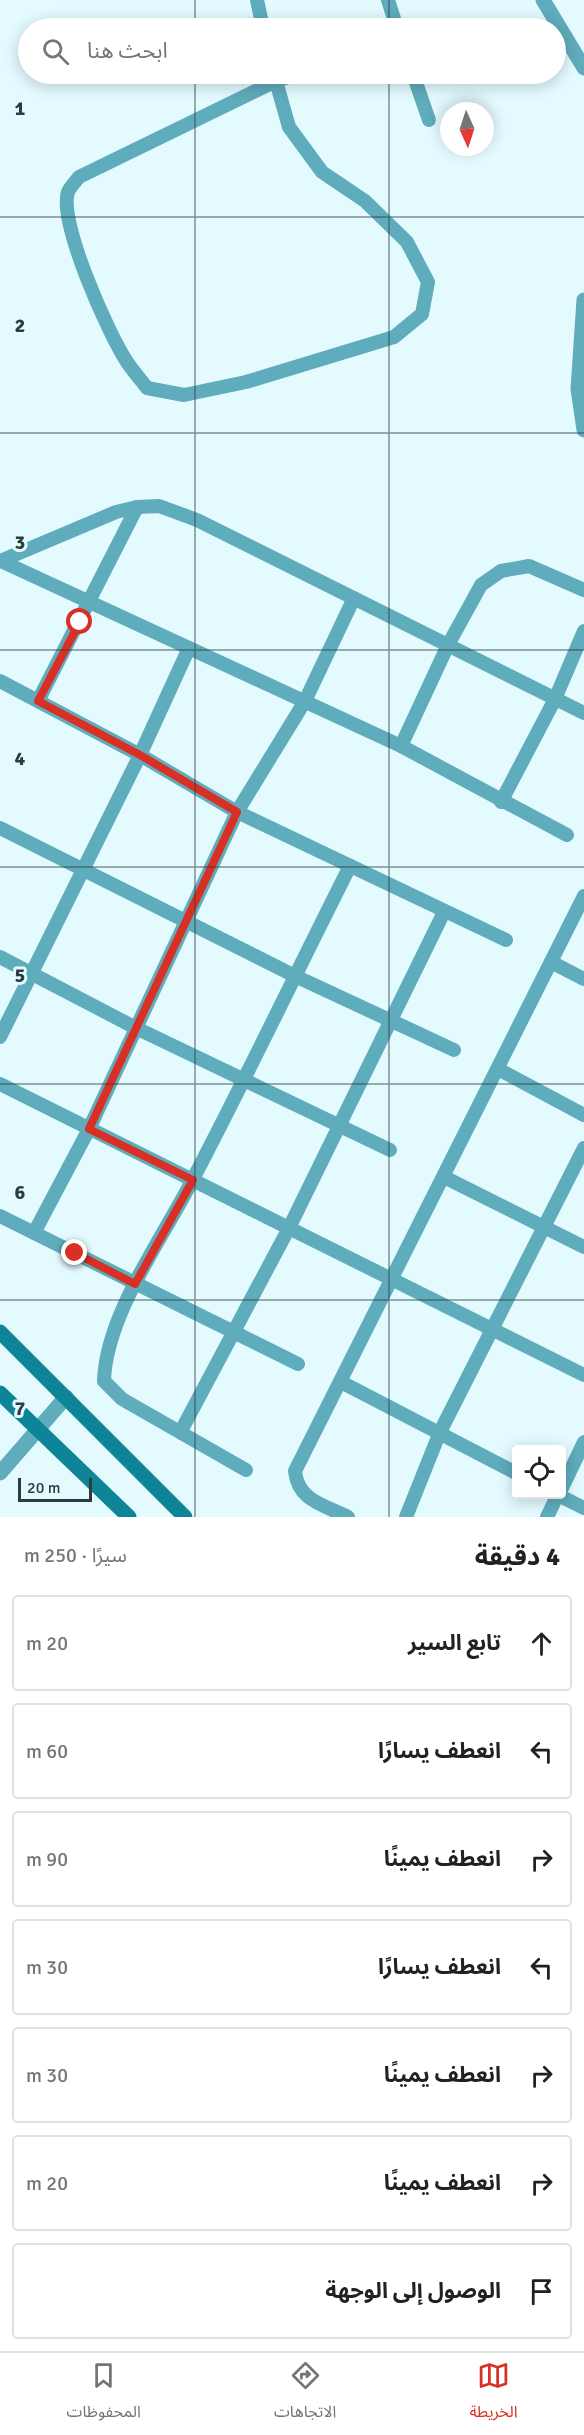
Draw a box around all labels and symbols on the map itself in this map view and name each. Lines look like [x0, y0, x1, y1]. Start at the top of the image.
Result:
text: 1 [15, 96, 26, 121]
north arrow [440, 102, 494, 156]
text: 2 [15, 313, 25, 338]
text: 3 [15, 530, 25, 555]
route start [66, 608, 92, 634]
text: 4 [15, 746, 26, 771]
text: 5 [15, 963, 25, 988]
text: 6 [15, 1180, 26, 1205]
route end [61, 1239, 87, 1265]
text: 7 [15, 1396, 26, 1421]
scale bar [18, 1475, 92, 1502]

